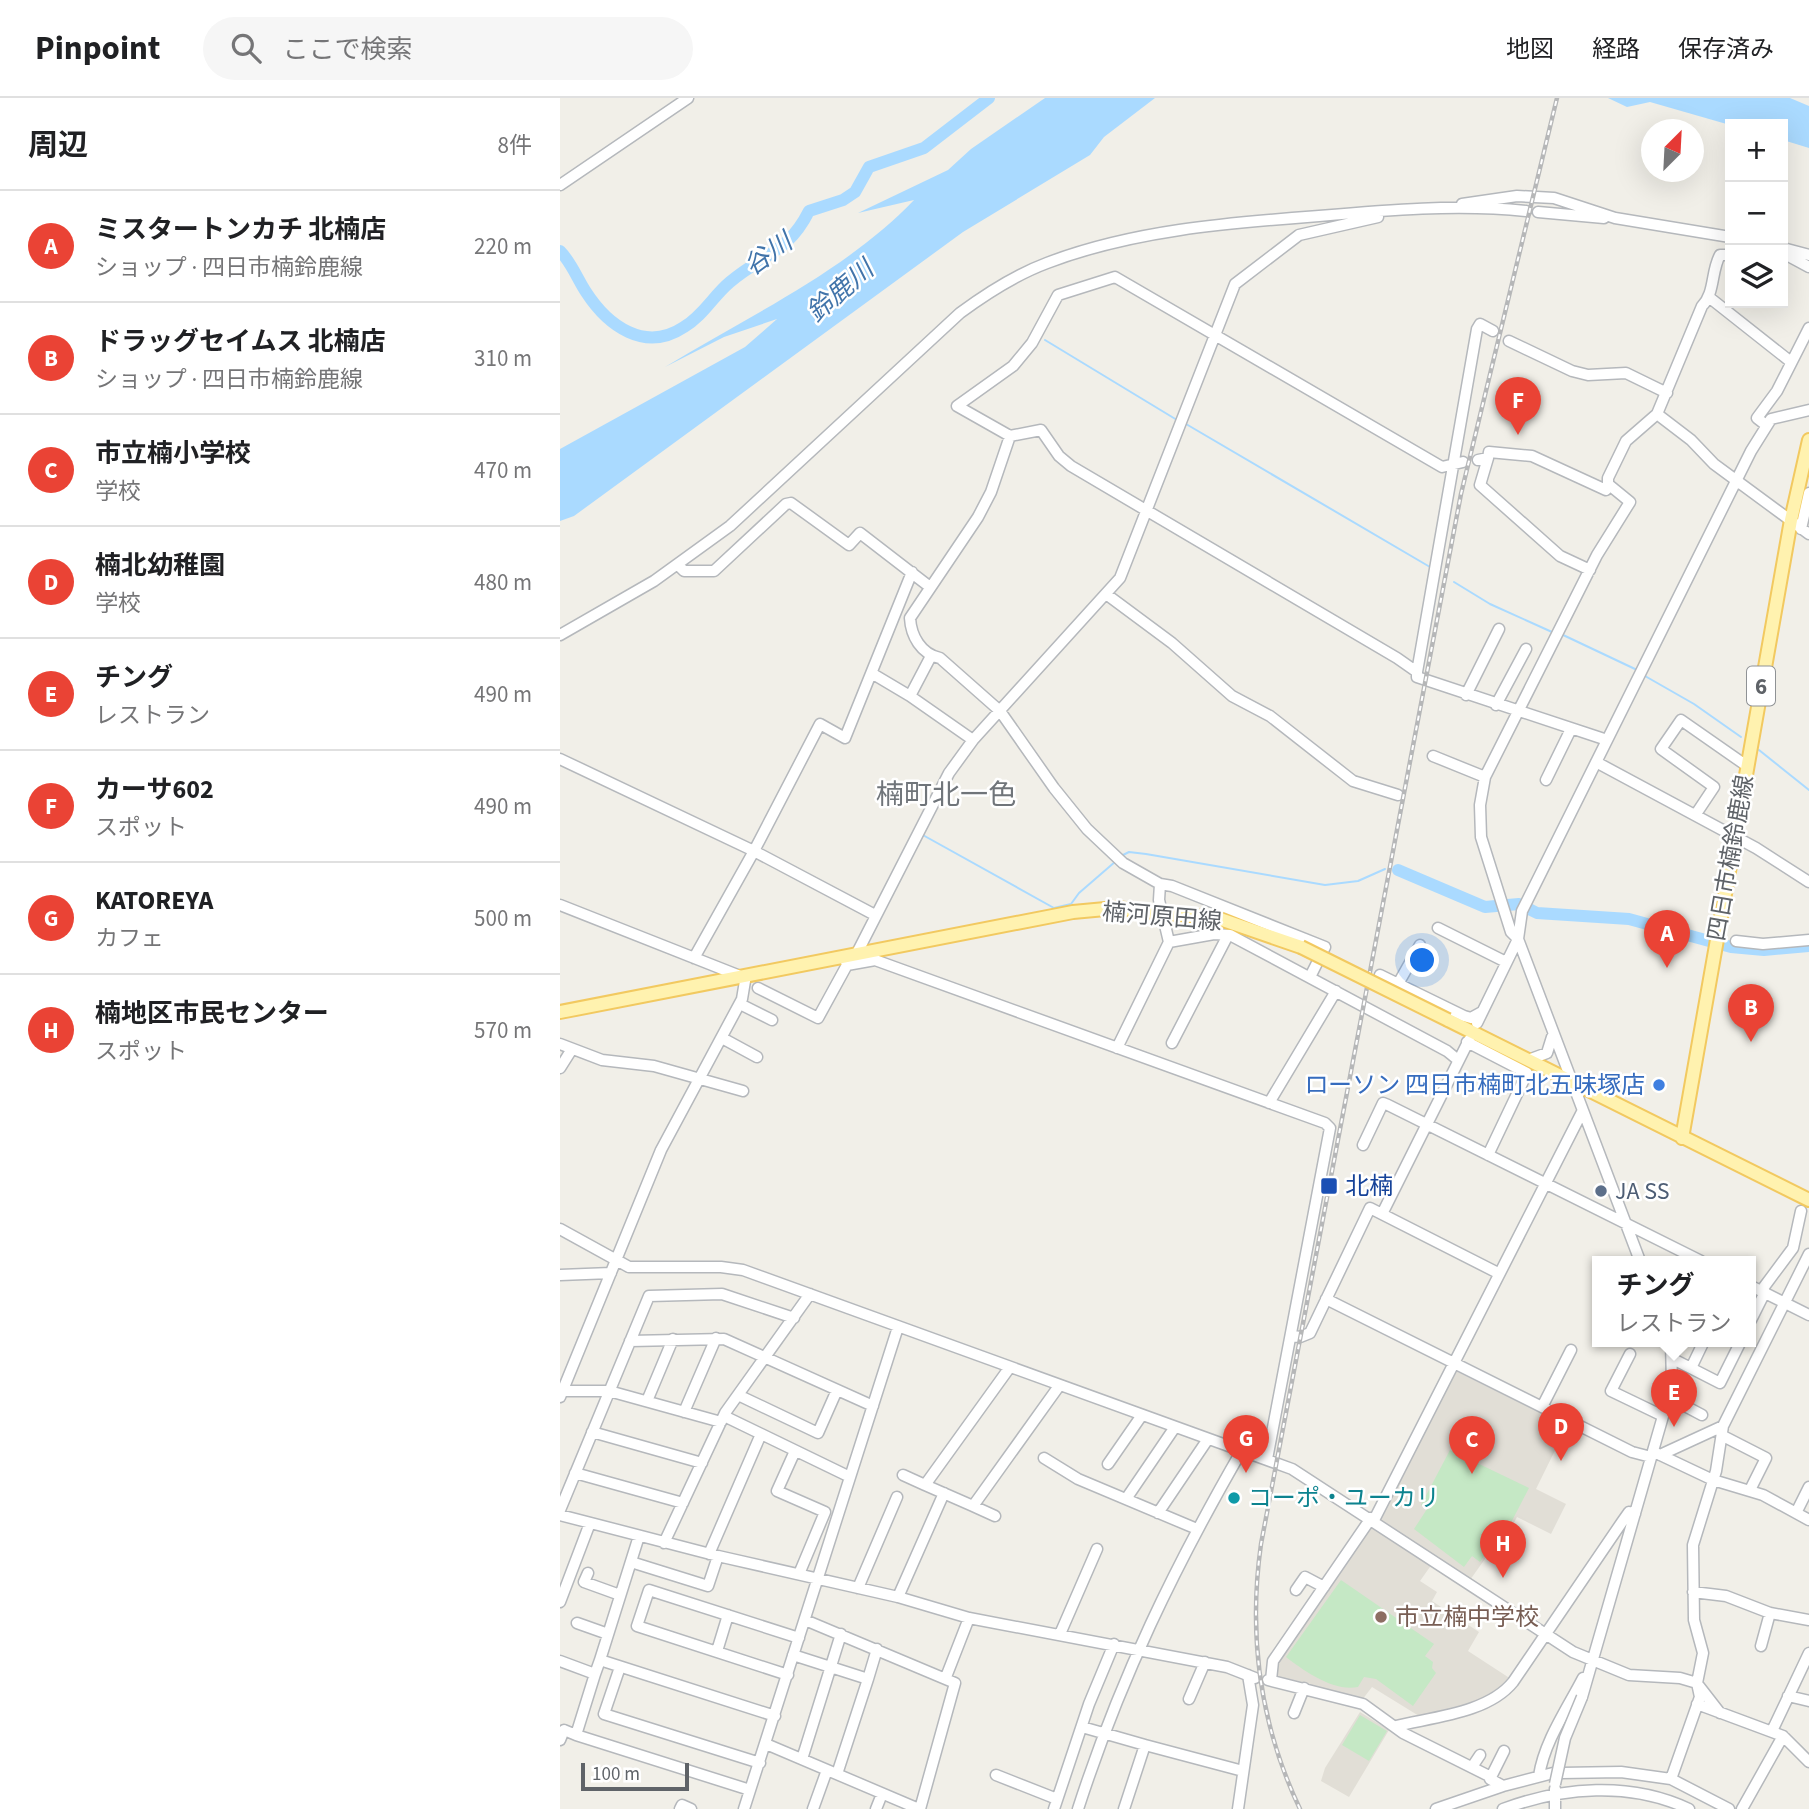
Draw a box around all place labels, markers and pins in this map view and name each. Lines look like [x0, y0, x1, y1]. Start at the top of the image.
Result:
pin: F [1495, 377, 1541, 435]
pin: A [1644, 910, 1690, 968]
pin: B [1728, 984, 1774, 1042]
place label: ローソン 四日市楠町北五味塚店 [1304, 1068, 1645, 1103]
marker: ローソン 四日市楠町北五味塚店 [1651, 1077, 1667, 1093]
place label: 北楠 [1345, 1169, 1393, 1204]
place label: JA SS [1615, 1174, 1670, 1209]
marker: 北楠 [1319, 1176, 1339, 1196]
marker: JA SS [1593, 1183, 1609, 1199]
pin: E [1651, 1369, 1697, 1427]
pin: D [1538, 1403, 1584, 1461]
pin: G [1223, 1415, 1269, 1473]
pin: C [1449, 1416, 1495, 1474]
place label: コーポ・ユーカリ [1248, 1481, 1440, 1516]
marker: コーポ・ユーカリ [1226, 1490, 1242, 1506]
pin: H [1480, 1520, 1526, 1578]
place label: 市立楠中学校 [1395, 1600, 1539, 1635]
marker: 市立楠中学校 [1373, 1609, 1389, 1625]

